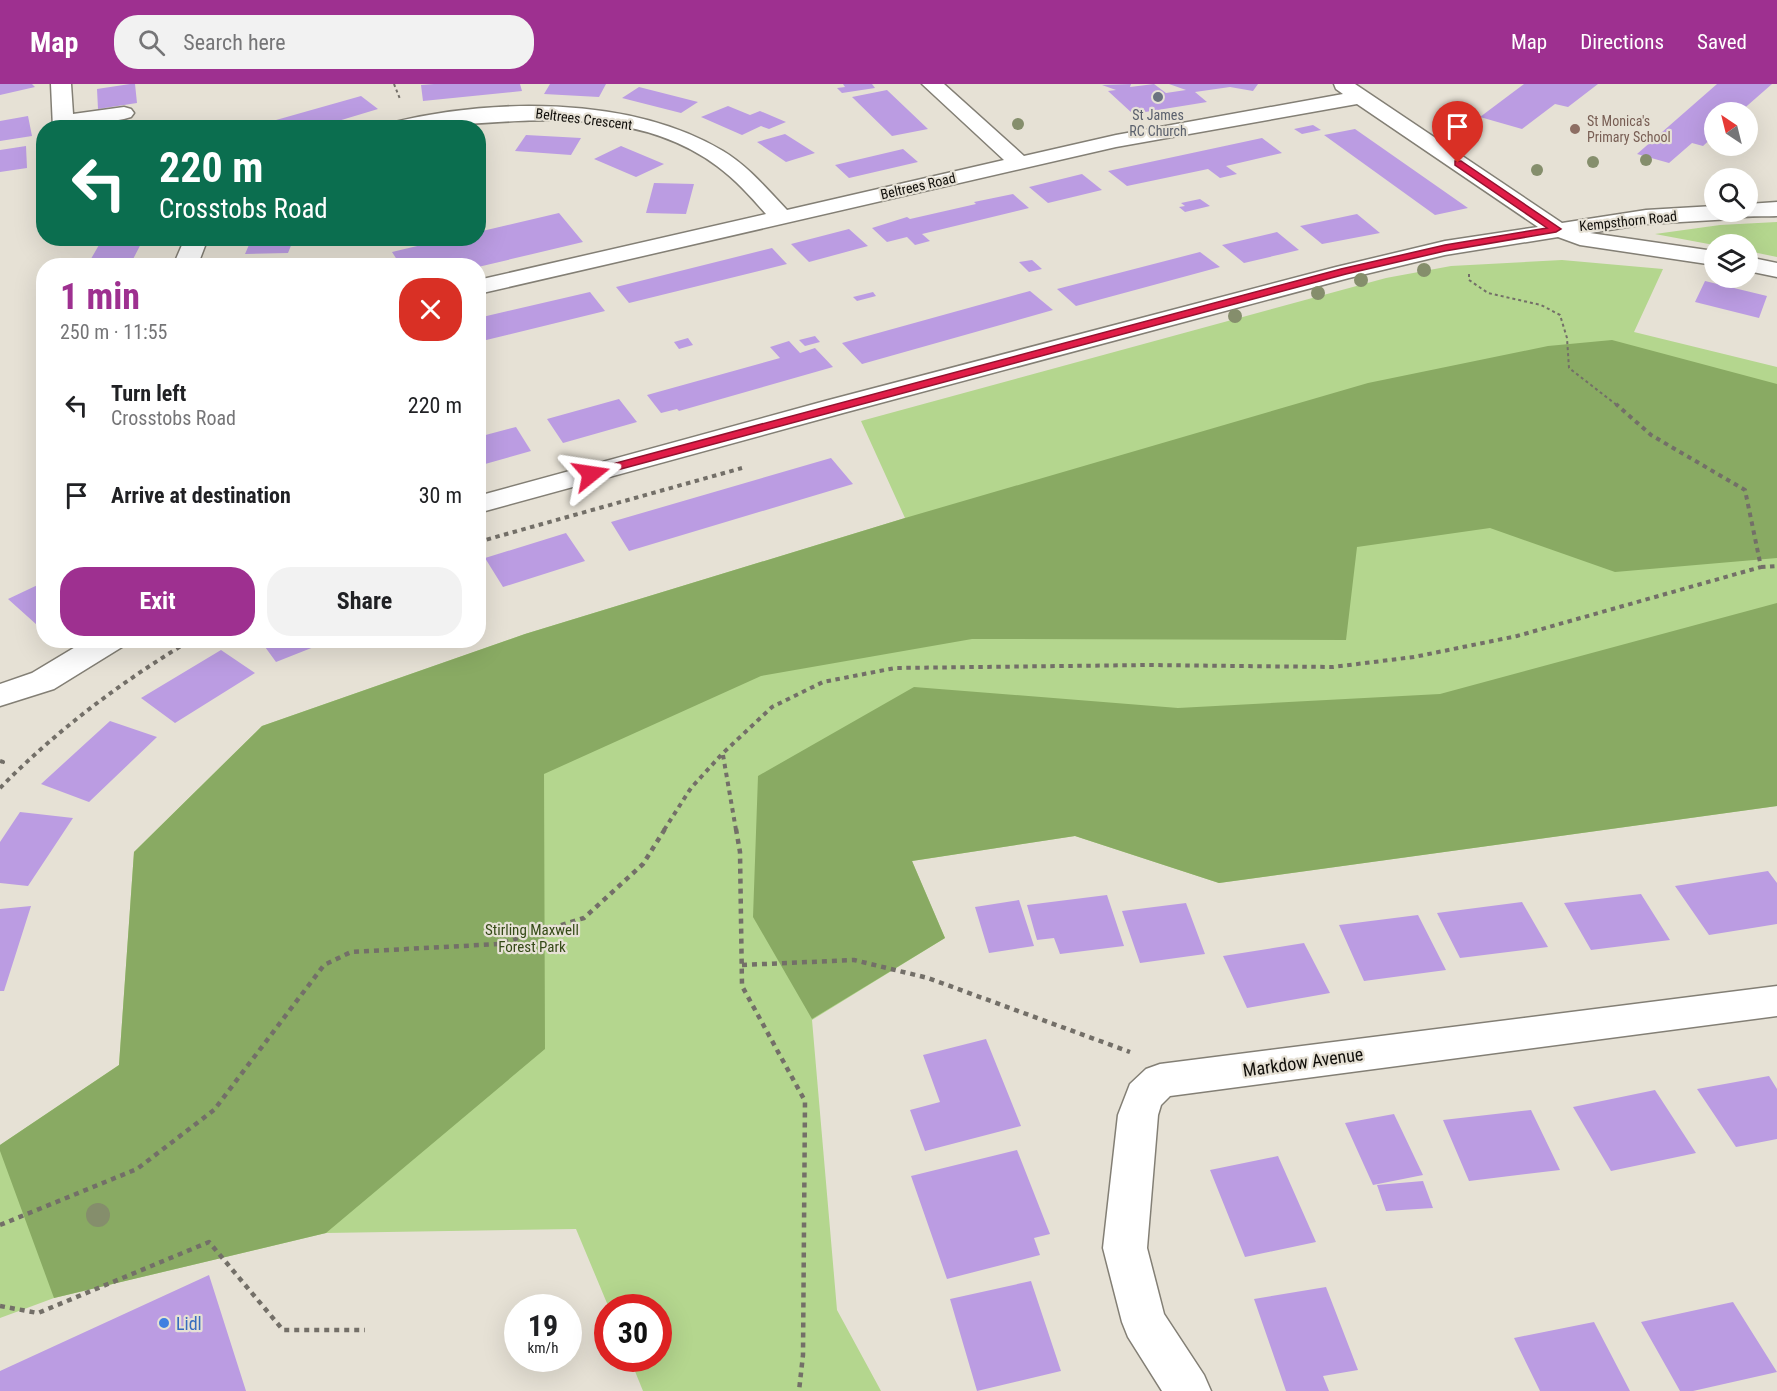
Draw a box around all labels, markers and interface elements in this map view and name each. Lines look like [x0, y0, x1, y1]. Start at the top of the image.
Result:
search box [114, 15, 534, 69]
text: Map [30, 26, 78, 59]
icon: search [135, 26, 168, 59]
text: Search here [183, 30, 286, 55]
text: Map [1511, 30, 1547, 54]
text: Directions [1580, 30, 1664, 54]
text: Saved [1697, 30, 1747, 54]
marker: St James RC Church [1151, 90, 1165, 104]
pin [1432, 101, 1483, 163]
north arrow [1704, 102, 1758, 156]
map controls [1704, 102, 1758, 288]
street label: Beltrees Crescent [535, 105, 633, 133]
place label: St James RC Church [1129, 107, 1187, 139]
icon: arrive [1441, 110, 1474, 143]
place label: St Monica's Primary School [1587, 113, 1671, 145]
marker: St Monica's Primary School [1568, 122, 1582, 136]
text: 220 m [159, 143, 264, 192]
icon: left [60, 144, 138, 222]
button: search [1704, 168, 1758, 222]
street label: Beltrees Road [879, 170, 957, 202]
text: Crosstobs Road [159, 193, 328, 225]
street label: Kempsthorn Road [1578, 208, 1678, 234]
button: layers [1704, 234, 1758, 288]
text: 1 min [60, 276, 140, 318]
button: close [399, 278, 462, 341]
text: 250 m · 11:55 [60, 320, 167, 344]
text: Turn left [111, 381, 186, 406]
icon: left [60, 389, 93, 422]
text: 220 m [408, 393, 462, 418]
text: Crosstobs Road [111, 406, 236, 430]
position arrow [559, 442, 623, 506]
icon: arrive [60, 479, 93, 512]
text: Arrive at destination [111, 483, 291, 508]
text: 30 m [419, 483, 462, 508]
button: Exit [60, 567, 255, 636]
button: Share [267, 567, 462, 636]
park label: Stirling Maxwell Forest Park [485, 921, 579, 956]
street label: Markdow Avenue [1241, 1043, 1365, 1081]
speed limit sign: 30 [594, 1294, 672, 1372]
text: 19 [528, 1308, 558, 1343]
place label: Lidl [176, 1313, 202, 1334]
marker: Lidl [157, 1316, 171, 1330]
text: km/h [528, 1339, 558, 1357]

